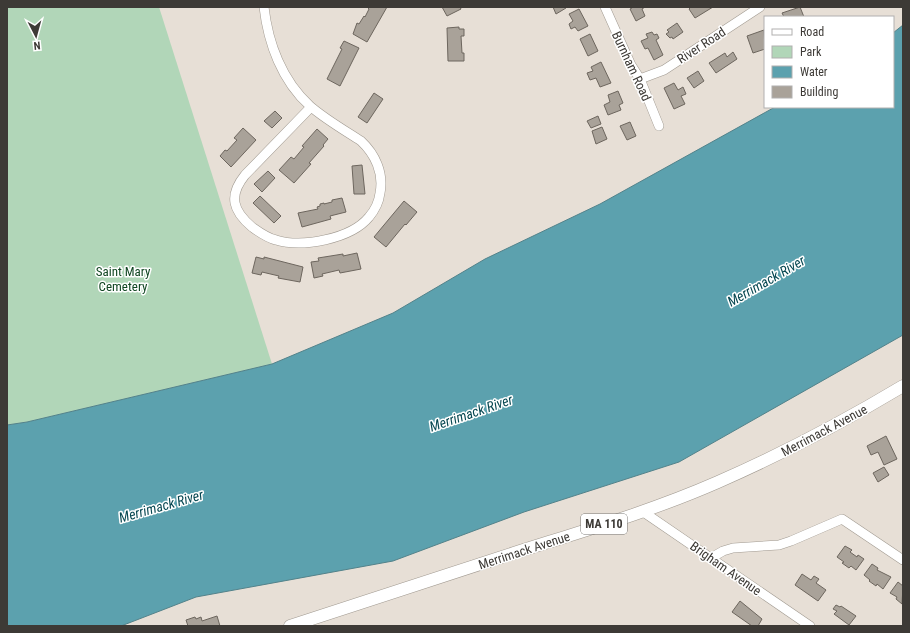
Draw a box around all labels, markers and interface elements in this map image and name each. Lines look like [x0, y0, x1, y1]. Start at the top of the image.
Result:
north arrow [16, 16, 56, 56]
legend [764, 16, 894, 108]
street label: River Road [674, 24, 728, 67]
text: Road [800, 25, 824, 39]
street label: Burnham Road [609, 29, 654, 103]
text: N [33, 39, 41, 52]
text: Park [800, 45, 822, 59]
text: Water [800, 65, 828, 79]
text: Building [800, 85, 838, 99]
water label: Merrimack River [724, 252, 808, 310]
park label: Saint Mary Cemetery [96, 264, 151, 294]
water label: Merrimack River [427, 391, 515, 435]
street label: Merrimack Avenue [779, 401, 870, 459]
water label: Merrimack River [117, 486, 206, 526]
road number: MA 110 [581, 514, 627, 534]
street label: Merrimack Avenue [477, 529, 572, 572]
street label: Brigham Avenue [687, 538, 764, 598]

